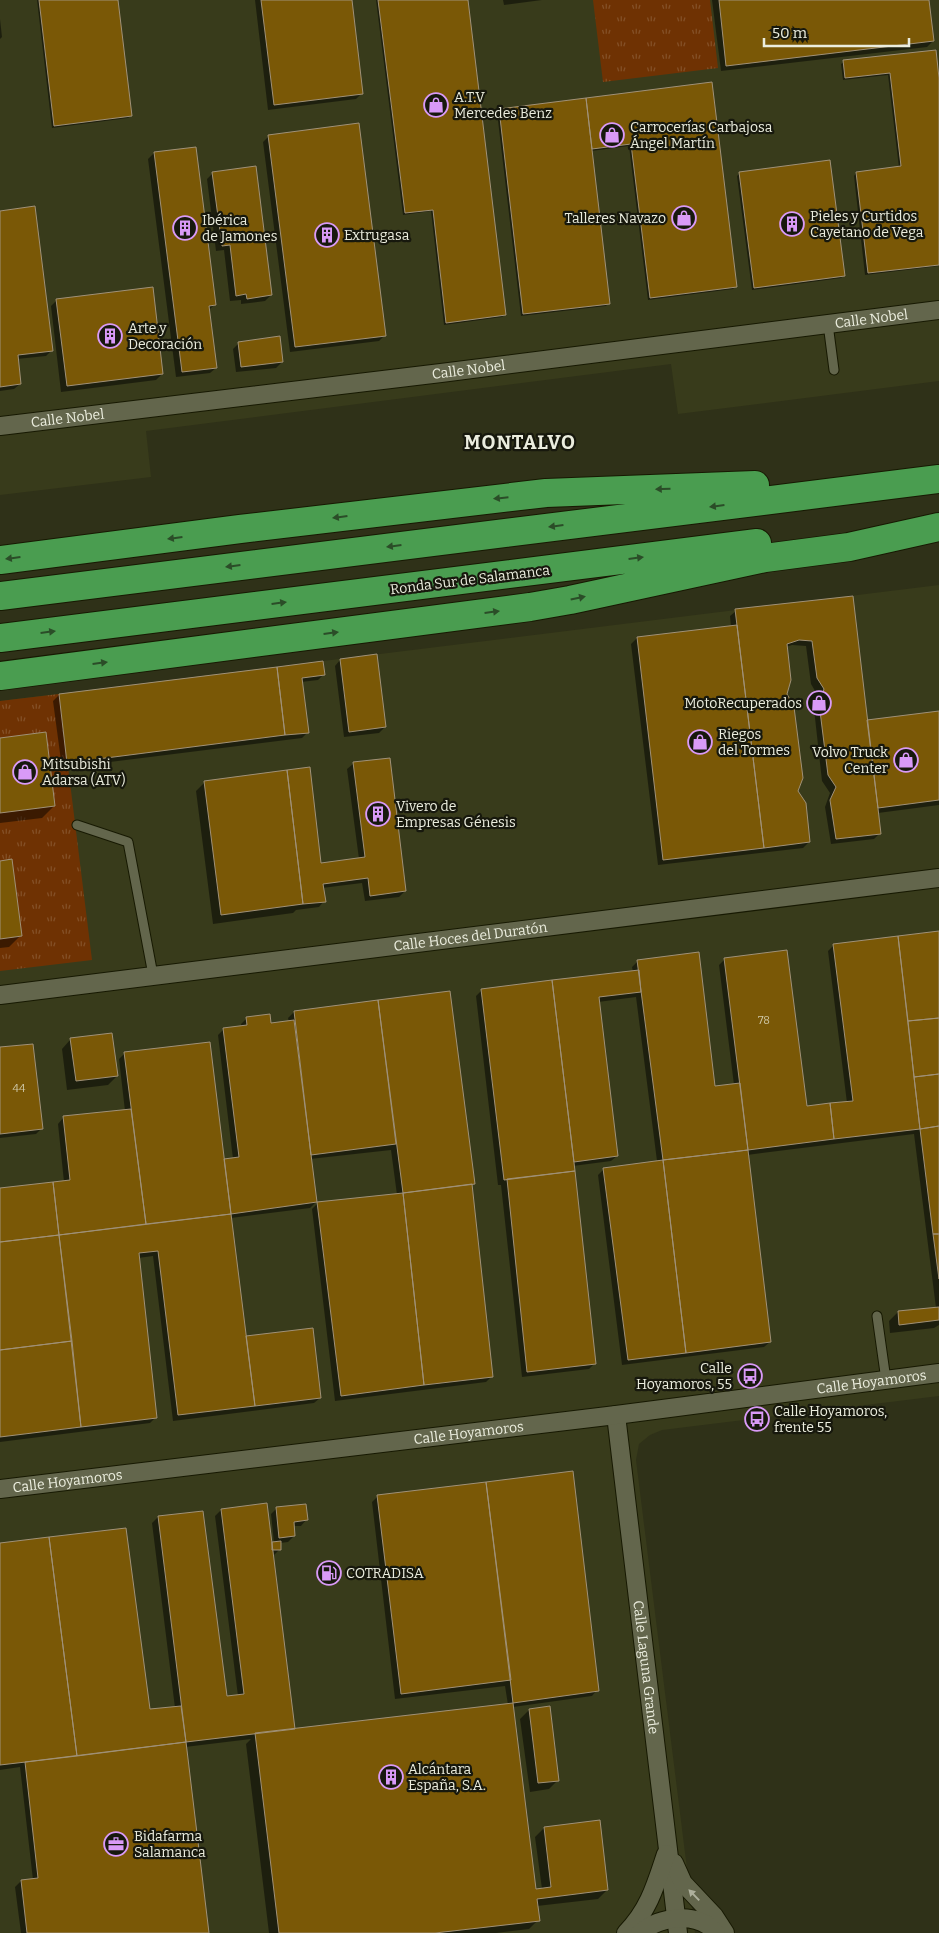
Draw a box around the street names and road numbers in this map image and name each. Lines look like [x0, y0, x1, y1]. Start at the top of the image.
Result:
street label: Calle Nobel [834, 305, 909, 332]
street label: Calle Nobel [431, 356, 506, 383]
street label: Calle Nobel [30, 405, 105, 431]
street label: Ronda Sur de Salamanca [389, 562, 551, 598]
street label: Calle Hoces del Duratón [392, 918, 548, 954]
street label: Calle Hoyamoros [815, 1366, 927, 1397]
street label: Calle Hoyamoros [413, 1418, 525, 1448]
street label: Calle Hoyamoros [12, 1466, 123, 1496]
street label: Calle Laguna Grande [630, 1599, 663, 1735]

